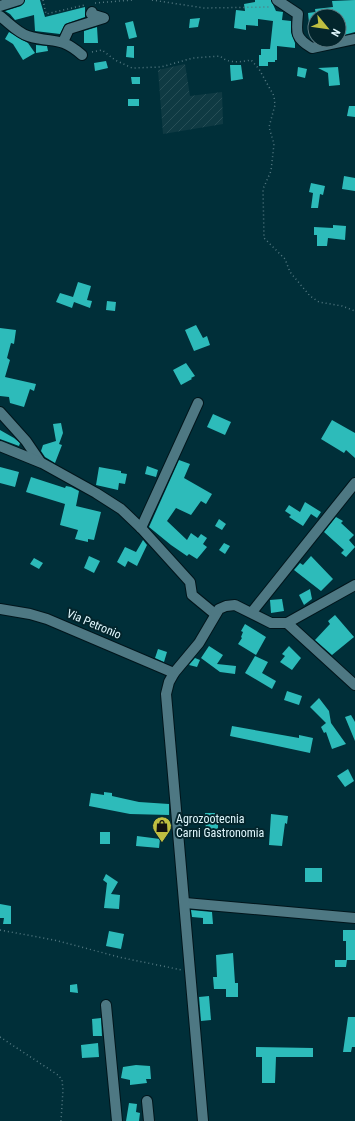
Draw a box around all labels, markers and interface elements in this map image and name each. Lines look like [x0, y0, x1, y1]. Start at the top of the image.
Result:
north arrow [307, 8, 347, 48]
text: N [328, 27, 343, 39]
street label: Via Petronio [65, 606, 123, 642]
place label: Agrozootecnia Carni Gastronomia [176, 812, 265, 840]
shop icon: Agrozootecnia Carni Gastronomia [151, 815, 173, 843]

